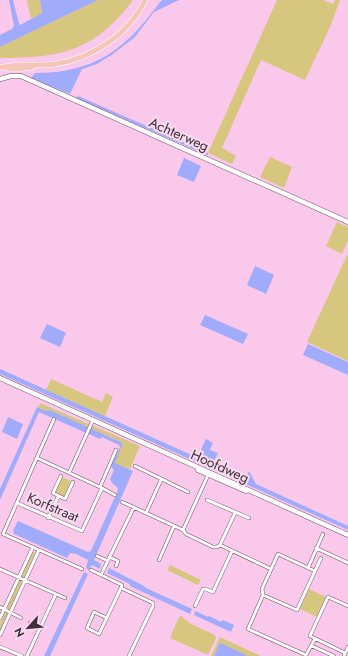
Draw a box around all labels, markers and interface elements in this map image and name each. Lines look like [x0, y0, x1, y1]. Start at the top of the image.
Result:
street label: Achterweg [146, 112, 212, 156]
street label: Hoofdweg [188, 444, 252, 488]
street label: Korfstraat [24, 487, 83, 527]
north arrow [8, 608, 48, 648]
text: N [10, 625, 28, 640]

